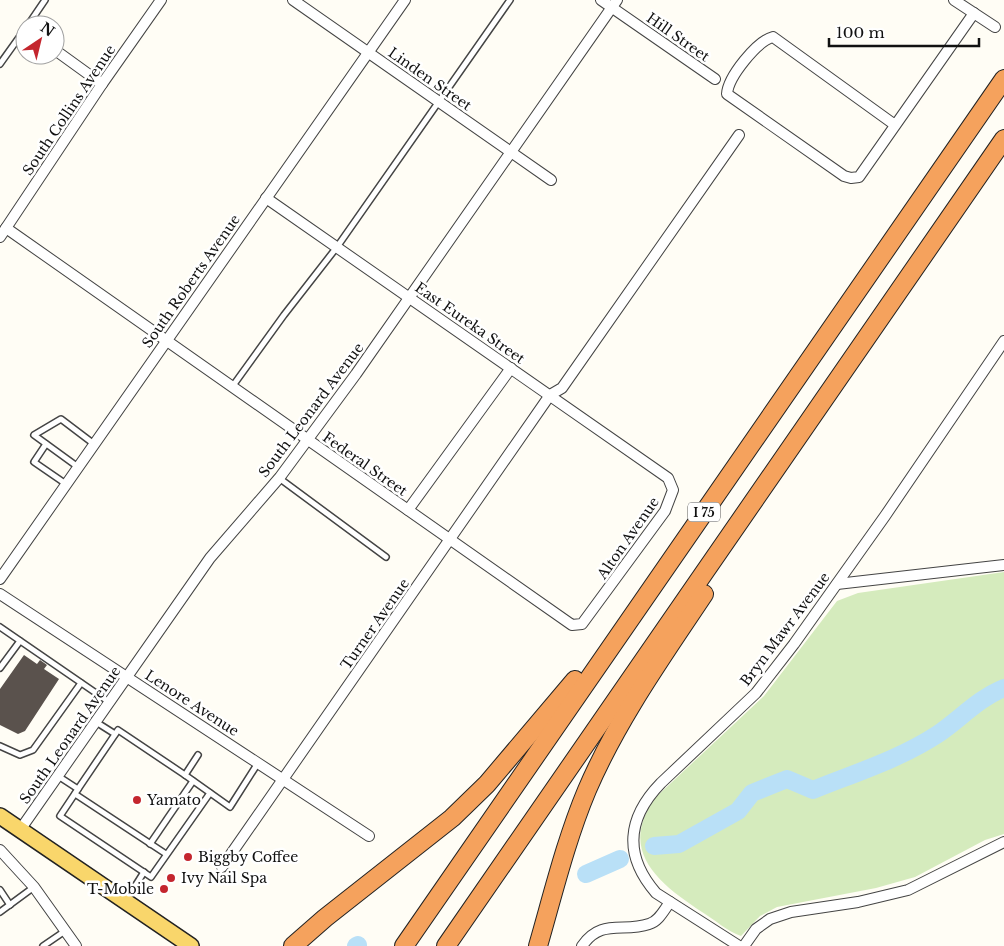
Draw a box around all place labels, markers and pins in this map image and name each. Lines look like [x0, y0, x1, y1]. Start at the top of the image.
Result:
place label: Yamato [146, 791, 201, 809]
marker: Yamato [131, 794, 143, 806]
place label: Biggby Coffee [198, 848, 298, 866]
marker: Biggby Coffee [182, 851, 194, 863]
place label: Ivy Nail Spa [181, 869, 267, 887]
marker: Ivy Nail Spa [165, 872, 177, 884]
place label: T-Mobile [87, 880, 154, 898]
marker: T-Mobile [158, 883, 170, 895]

